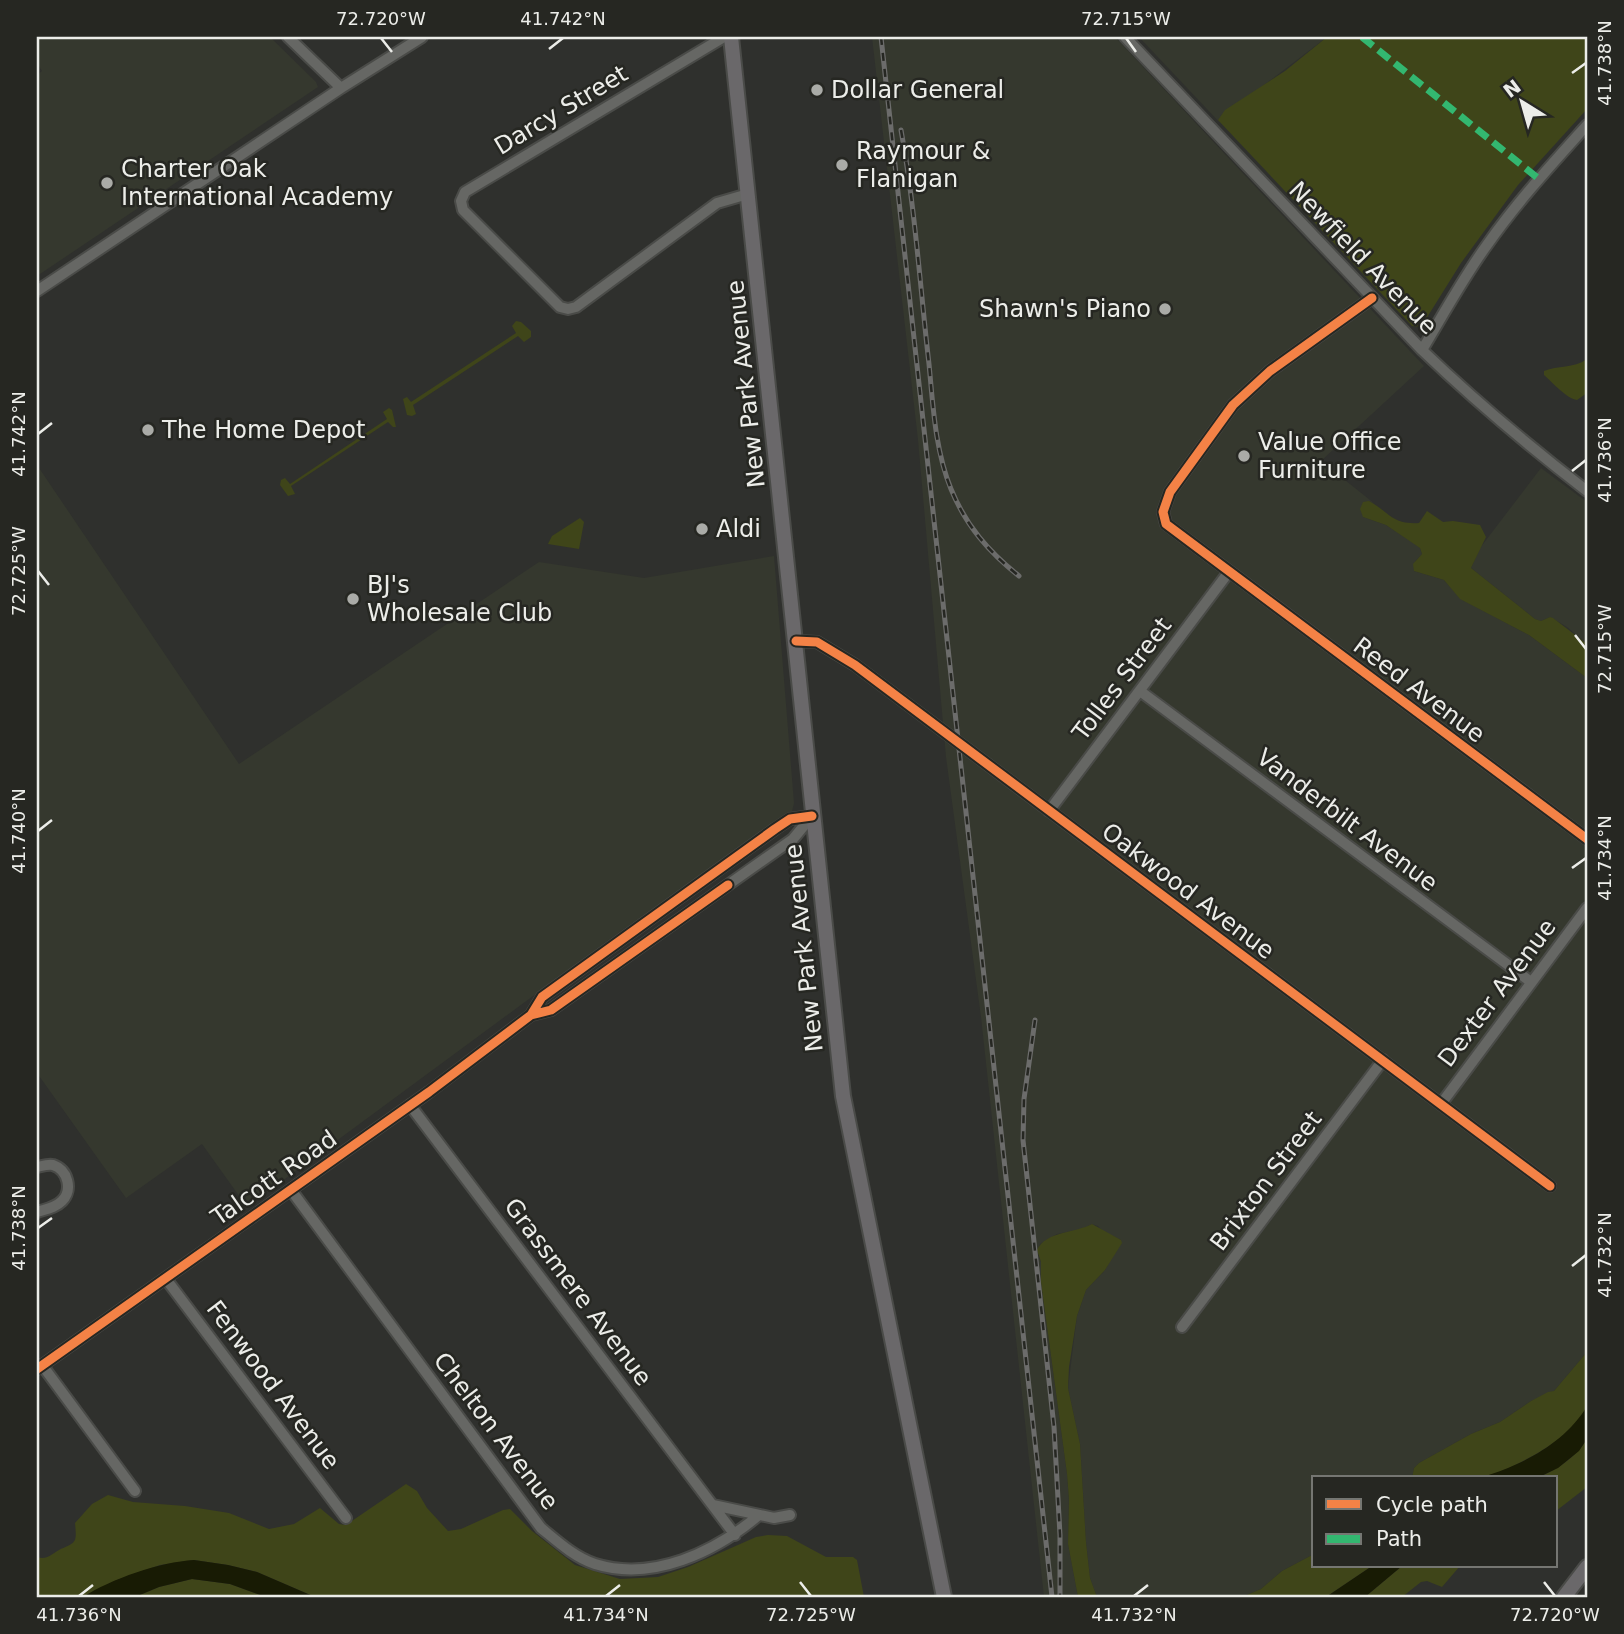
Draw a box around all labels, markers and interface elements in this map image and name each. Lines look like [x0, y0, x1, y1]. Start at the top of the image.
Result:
text: 72.720°W [336, 8, 426, 29]
text: 41.742°N [520, 8, 606, 29]
text: 72.715°W [1081, 8, 1171, 29]
text: 41.738°N [1594, 20, 1615, 106]
street label: Darcy Street [489, 59, 633, 161]
north arrow [1488, 66, 1558, 136]
text: N [1499, 75, 1525, 102]
place label: Dollar General [831, 76, 1004, 104]
marker: Dollar General [809, 82, 825, 98]
place label: Raymour & Flanigan [856, 137, 991, 193]
place label: Charter Oak International Academy [121, 155, 393, 211]
marker: Raymour & Flanigan [834, 157, 850, 173]
marker: Charter Oak International Academy [99, 175, 115, 191]
street label: Newfield Avenue [1283, 176, 1443, 340]
street label: New Park Avenue [721, 279, 771, 489]
place label: Shawn's Piano [979, 295, 1151, 323]
marker: Shawn's Piano [1157, 301, 1173, 317]
text: 41.742°N [8, 391, 29, 477]
place label: The Home Depot [161, 416, 365, 444]
text: 41.736°N [1594, 417, 1615, 503]
marker: The Home Depot [140, 422, 156, 438]
place label: Value Office Furniture [1258, 428, 1402, 484]
marker: Value Office Furniture [1236, 448, 1252, 464]
place label: Aldi [716, 515, 761, 543]
marker: Aldi [694, 521, 710, 537]
text: 72.725°W [8, 526, 29, 616]
place label: BJ's Wholesale Club [367, 571, 552, 627]
marker: BJ's Wholesale Club [345, 591, 361, 607]
text: 72.715°W [1594, 604, 1615, 694]
street label: Tolles Street [1066, 612, 1177, 747]
street label: Reed Avenue [1348, 632, 1490, 748]
street label: Vanderbilt Avenue [1251, 743, 1443, 897]
text: 41.740°N [8, 788, 29, 874]
text: 41.734°N [1594, 815, 1615, 901]
street label: Oakwood Avenue [1096, 817, 1280, 965]
street label: New Park Avenue [779, 843, 829, 1053]
street label: Dexter Avenue [1432, 914, 1562, 1072]
street label: Brixton Street [1205, 1106, 1327, 1256]
street label: Talcott Road [205, 1124, 342, 1232]
text: 41.738°N [8, 1185, 29, 1271]
street label: Grassmere Avenue [498, 1193, 658, 1391]
text: 41.732°N [1594, 1212, 1615, 1298]
street label: Fenwood Avenue [201, 1295, 345, 1475]
street label: Chelton Avenue [428, 1347, 564, 1515]
legend [1312, 1476, 1558, 1568]
text: Cycle path [1376, 1493, 1488, 1517]
text: Path [1376, 1527, 1422, 1551]
text: 41.736°N [36, 1604, 122, 1625]
text: 41.734°N [563, 1604, 649, 1625]
text: 72.725°W [766, 1604, 856, 1625]
text: 41.732°N [1091, 1604, 1177, 1625]
text: 72.720°W [1510, 1604, 1600, 1625]

